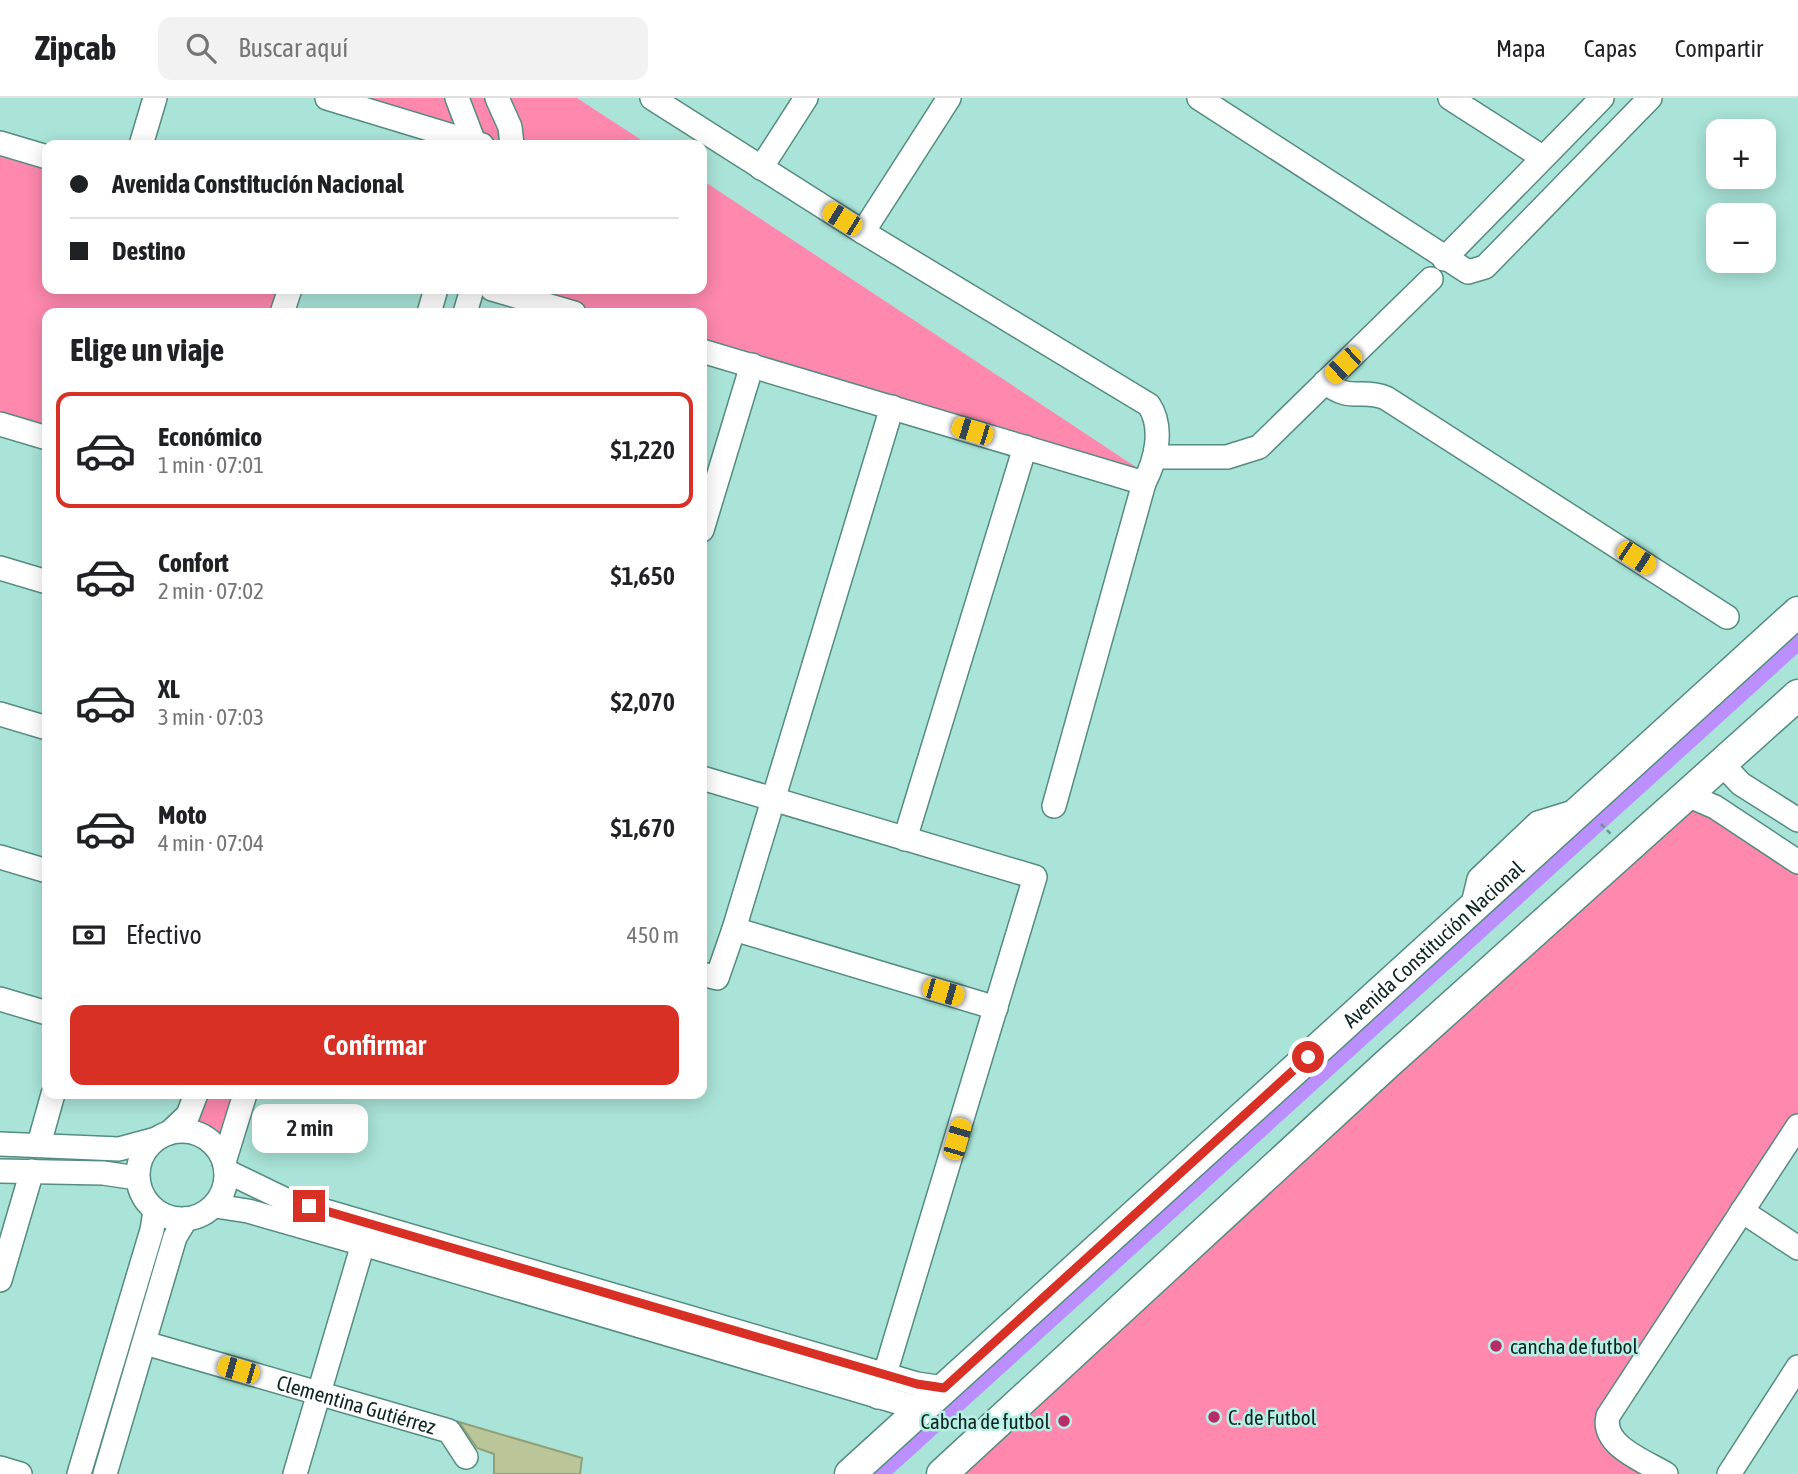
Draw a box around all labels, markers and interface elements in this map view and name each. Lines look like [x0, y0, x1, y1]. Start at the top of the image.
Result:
search box [158, 17, 648, 80]
text: Zipcab [35, 29, 116, 67]
icon: search [182, 29, 220, 67]
text: Buscar aquí [238, 33, 348, 63]
text: Mapa [1496, 35, 1546, 62]
text: Capas [1584, 35, 1637, 62]
text: Compartir [1675, 35, 1763, 62]
map controls [1706, 119, 1776, 273]
button: + [1706, 119, 1776, 189]
text: Avenida Constitución Nacional [112, 169, 404, 199]
car [819, 199, 866, 239]
button: − [1706, 203, 1776, 273]
text: Destino [112, 236, 186, 266]
text: Elige un viaje [70, 331, 224, 368]
car [1321, 343, 1366, 387]
car [949, 415, 996, 447]
icon: car [74, 419, 137, 482]
text: Económico [158, 422, 262, 452]
text: $1,220 [611, 435, 675, 465]
text: 1 min · 07:01 [158, 452, 264, 478]
car [1613, 538, 1660, 578]
icon: car [74, 545, 137, 608]
text: Confort [158, 548, 229, 578]
text: $1,650 [611, 561, 675, 591]
text: 2 min · 07:02 [158, 578, 264, 604]
icon: car [74, 671, 137, 734]
text: XL [158, 674, 180, 704]
text: $2,070 [611, 687, 675, 717]
text: 3 min · 07:03 [158, 704, 264, 730]
icon: car [74, 797, 137, 860]
text: Moto [158, 800, 207, 830]
text: $1,670 [611, 813, 675, 843]
text: 4 min · 07:04 [158, 830, 264, 856]
street label: Avenida Constitución Nacional [1338, 855, 1529, 1032]
icon: cash [70, 916, 108, 954]
text: Efectivo [126, 920, 202, 950]
text: 450 m [627, 922, 679, 948]
car [920, 976, 967, 1008]
button: Confirmar [70, 1005, 679, 1085]
route start [1292, 1041, 1324, 1073]
callout: 2 min [251, 1104, 367, 1154]
text: 2 min [287, 1115, 333, 1141]
car [942, 1116, 973, 1162]
route end [293, 1190, 325, 1222]
place label: cancha de futbol [1510, 1334, 1638, 1358]
marker: cancha de futbol [1488, 1338, 1504, 1354]
car [215, 1354, 262, 1386]
street label: Clementina Gutiérrez [274, 1370, 439, 1439]
place label: C. de Futbol [1228, 1405, 1317, 1429]
place label: Cabcha de futbol [920, 1409, 1050, 1433]
marker: C. de Futbol [1206, 1409, 1222, 1425]
marker: Cabcha de futbol [1056, 1413, 1072, 1429]

